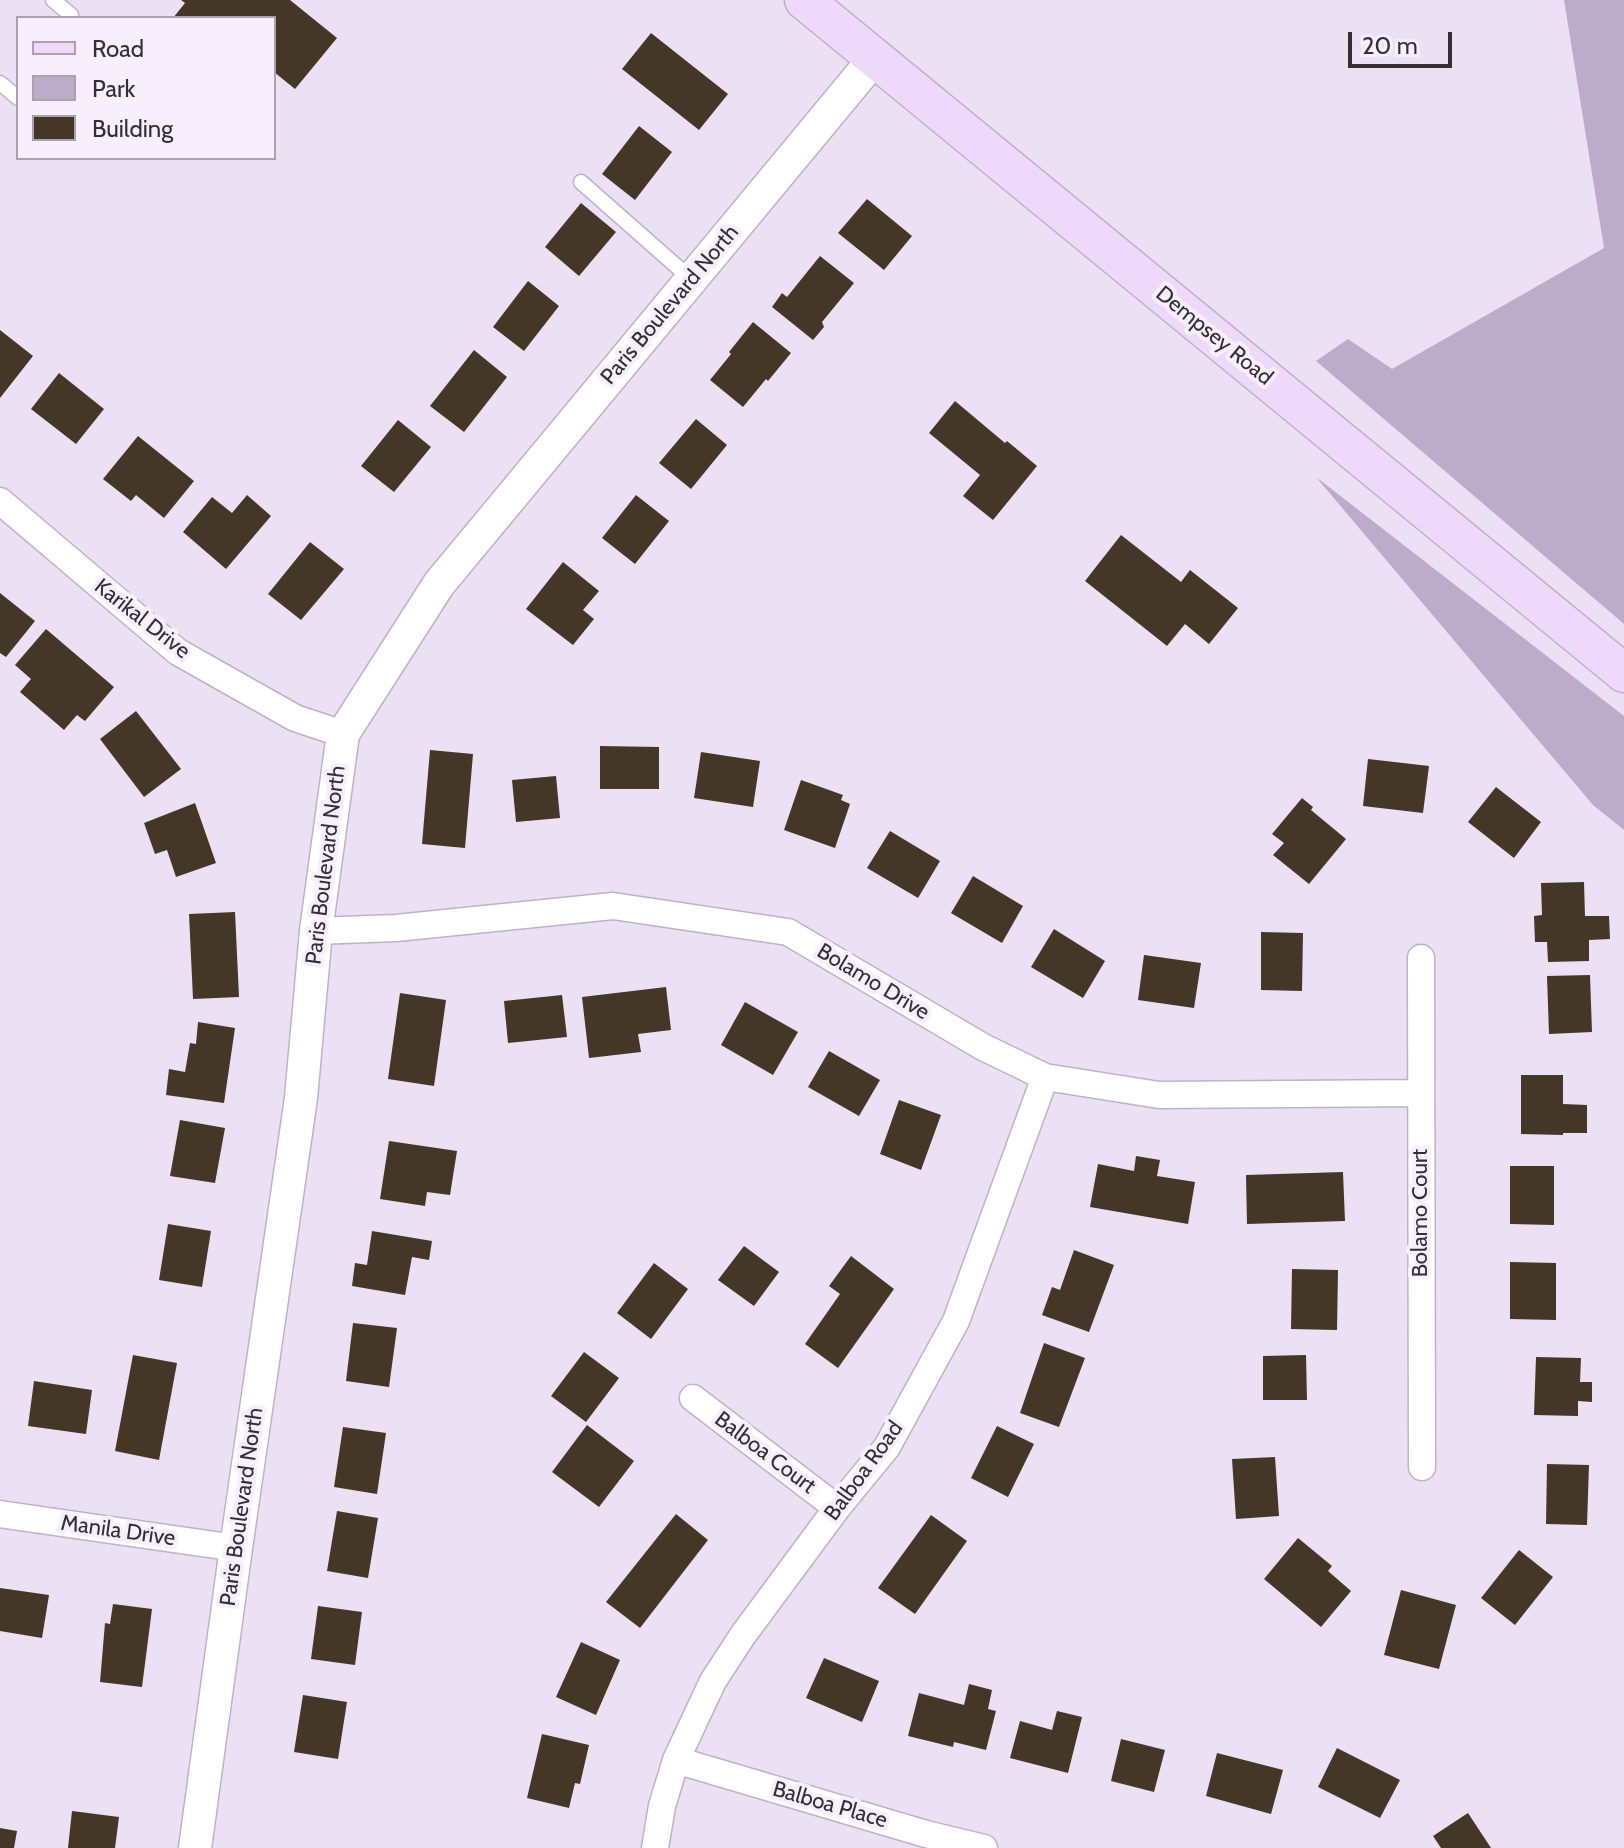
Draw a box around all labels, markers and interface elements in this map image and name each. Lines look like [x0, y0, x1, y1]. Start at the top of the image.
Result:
legend [16, 16, 276, 160]
scale bar [1352, 16, 1456, 66]
text: 20 m [1362, 31, 1418, 60]
text: Road [92, 34, 144, 63]
text: Park [92, 74, 135, 103]
text: Building [92, 114, 173, 143]
street label: Paris Boulevard North [596, 220, 744, 390]
street label: Dempsey Road [1150, 281, 1278, 391]
street label: Karikal Drive [89, 573, 195, 665]
street label: Paris Boulevard North [301, 764, 351, 966]
street label: Bolamo Drive [812, 938, 934, 1026]
street label: Bolamo Court [1408, 1149, 1434, 1277]
street label: Paris Boulevard North [215, 1406, 269, 1608]
street label: Balboa Court [709, 1406, 821, 1500]
street label: Balboa Road [819, 1416, 909, 1526]
street label: Manila Drive [59, 1510, 177, 1552]
street label: Balboa Place [770, 1776, 890, 1834]

